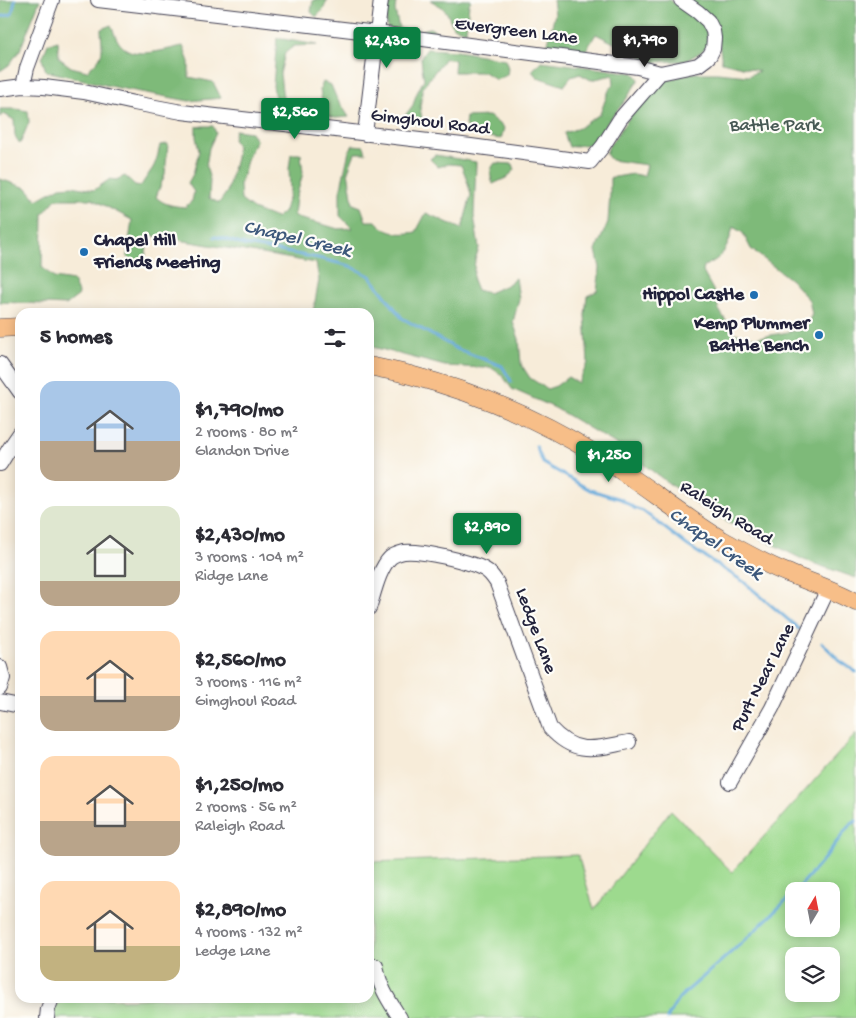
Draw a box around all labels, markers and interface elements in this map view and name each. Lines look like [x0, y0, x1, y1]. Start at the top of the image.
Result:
street label: Evergreen Lane [453, 13, 579, 51]
pin: $1,790 [604, 26, 686, 68]
pin: $2,430 [346, 27, 428, 69]
text: $1,790 [623, 32, 667, 51]
text: $2,430 [364, 33, 410, 52]
pin: $2,560 [254, 98, 336, 140]
text: $2,560 [272, 104, 318, 123]
street label: Gimghoul Road [369, 104, 493, 142]
park label: Battle Park [729, 115, 822, 138]
water label: Chapel Creek [241, 216, 355, 264]
place label: Chapel Hill Friends Meeting [93, 230, 221, 275]
marker: Chapel Hill Friends Meeting [78, 246, 90, 258]
place label: Hippol Castle [642, 284, 745, 307]
marker: Hippol Castle [748, 289, 760, 301]
place label: Kemp Plummer Battle Bench [693, 313, 811, 358]
icon: filters [321, 324, 349, 352]
text: 5 homes [40, 326, 112, 351]
marker: Kemp Plummer Battle Bench [813, 329, 825, 341]
text: $1,790/mo [195, 399, 284, 424]
icon: home [80, 401, 140, 461]
text: 2 rooms · 80 m² [195, 424, 298, 443]
pin: $1,250 [568, 440, 650, 483]
text: Glandon Drive [195, 443, 289, 462]
text: $1,250 [587, 447, 631, 466]
street label: Raleigh Road [675, 476, 778, 553]
water label: Chapel Creek [664, 504, 768, 587]
pin: $2,890 [446, 512, 528, 555]
text: $2,890 [464, 519, 510, 538]
text: $2,430/mo [195, 524, 285, 549]
icon: home [80, 526, 140, 586]
text: 3 rooms · 104 m² [195, 549, 304, 568]
text: Ridge Lane [195, 568, 268, 587]
street label: Ledge Lane [509, 585, 561, 677]
street label: Purt Near Lane [726, 620, 801, 737]
text: $2,560/mo [195, 649, 286, 674]
icon: home [80, 651, 140, 711]
text: 3 rooms · 116 m² [195, 674, 302, 693]
text: Gimghoul Road [195, 693, 296, 712]
text: $1,250/mo [195, 774, 284, 799]
icon: home [80, 776, 140, 836]
text: 2 rooms · 56 m² [195, 799, 297, 818]
text: Raleigh Road [195, 818, 284, 837]
north arrow [785, 882, 840, 938]
map controls [785, 882, 840, 1002]
text: $2,890/mo [195, 899, 286, 924]
icon: home [80, 901, 140, 961]
text: 4 rooms · 132 m² [195, 924, 303, 943]
text: Ledge Lane [195, 943, 270, 962]
button: layers [785, 947, 840, 1002]

